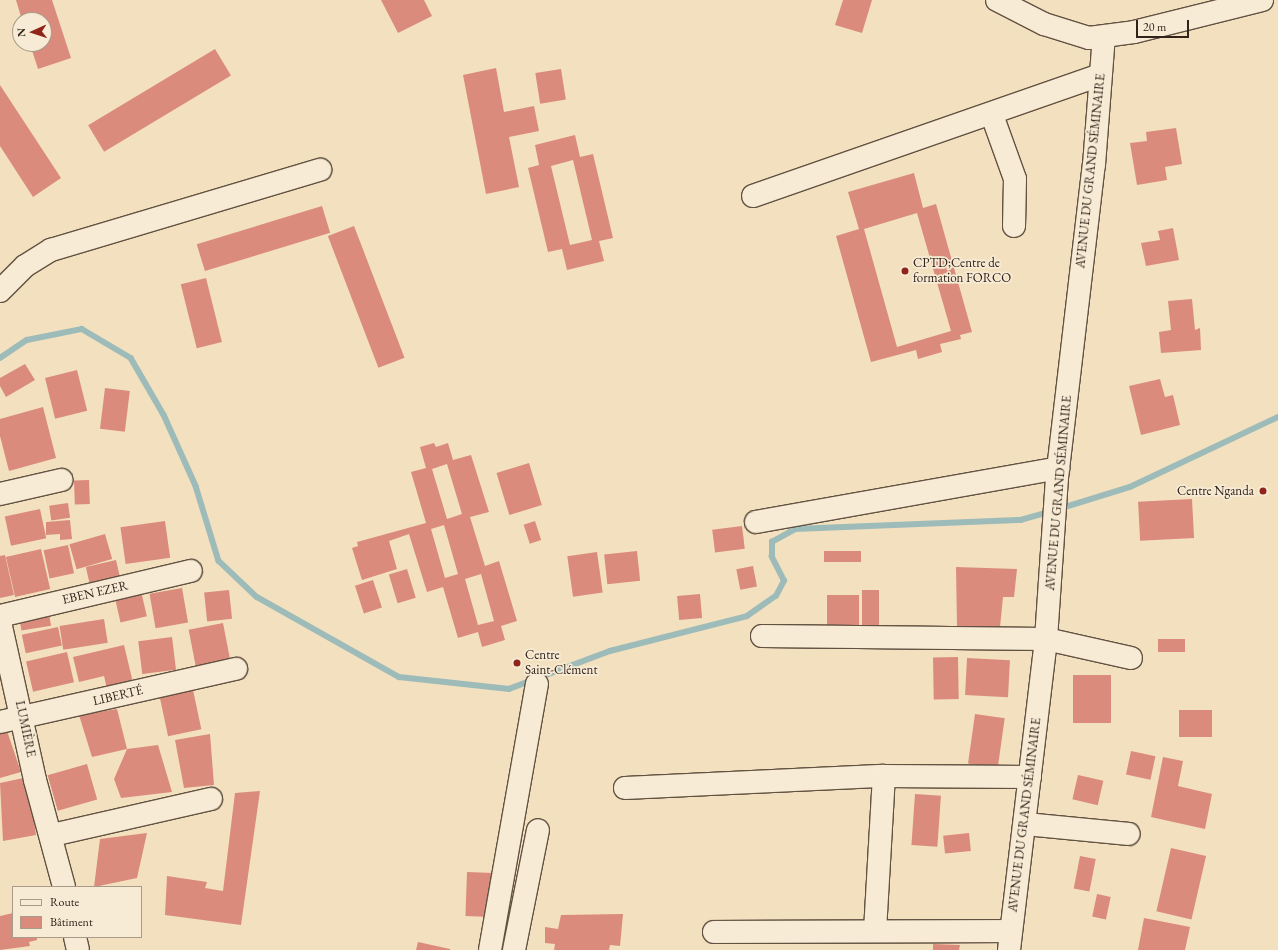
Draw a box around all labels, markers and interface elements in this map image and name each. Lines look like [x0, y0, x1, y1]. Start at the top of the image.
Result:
north arrow [12, 12, 52, 52]
scale bar [1138, 12, 1191, 38]
text: 20 m [1143, 19, 1166, 35]
text: N [14, 28, 28, 37]
street label: AVENUE DU GRAND SÉMINAIRE [1073, 73, 1109, 269]
place label: CPTD;Centre de formation FORCO [913, 256, 1011, 287]
marker: CPTD;Centre de formation FORCO [900, 266, 910, 276]
street label: AVENUE DU GRAND SÉMINAIRE [1043, 395, 1075, 591]
place label: Centre Nganda [1177, 483, 1254, 499]
marker: Centre Nganda [1257, 485, 1269, 497]
street label: EBEN EZER [61, 578, 129, 608]
place label: Centre Saint-Clément [525, 648, 597, 679]
marker: Centre Saint-Clément [512, 658, 522, 668]
street label: LIBERTÉ [91, 683, 145, 709]
street label: LUMIÈRE [11, 699, 39, 759]
street label: AVENUE DU GRAND SÉMINAIRE [1005, 717, 1045, 913]
legend [12, 886, 142, 938]
text: Route [50, 894, 79, 910]
text: Bâtiment [50, 914, 93, 930]

